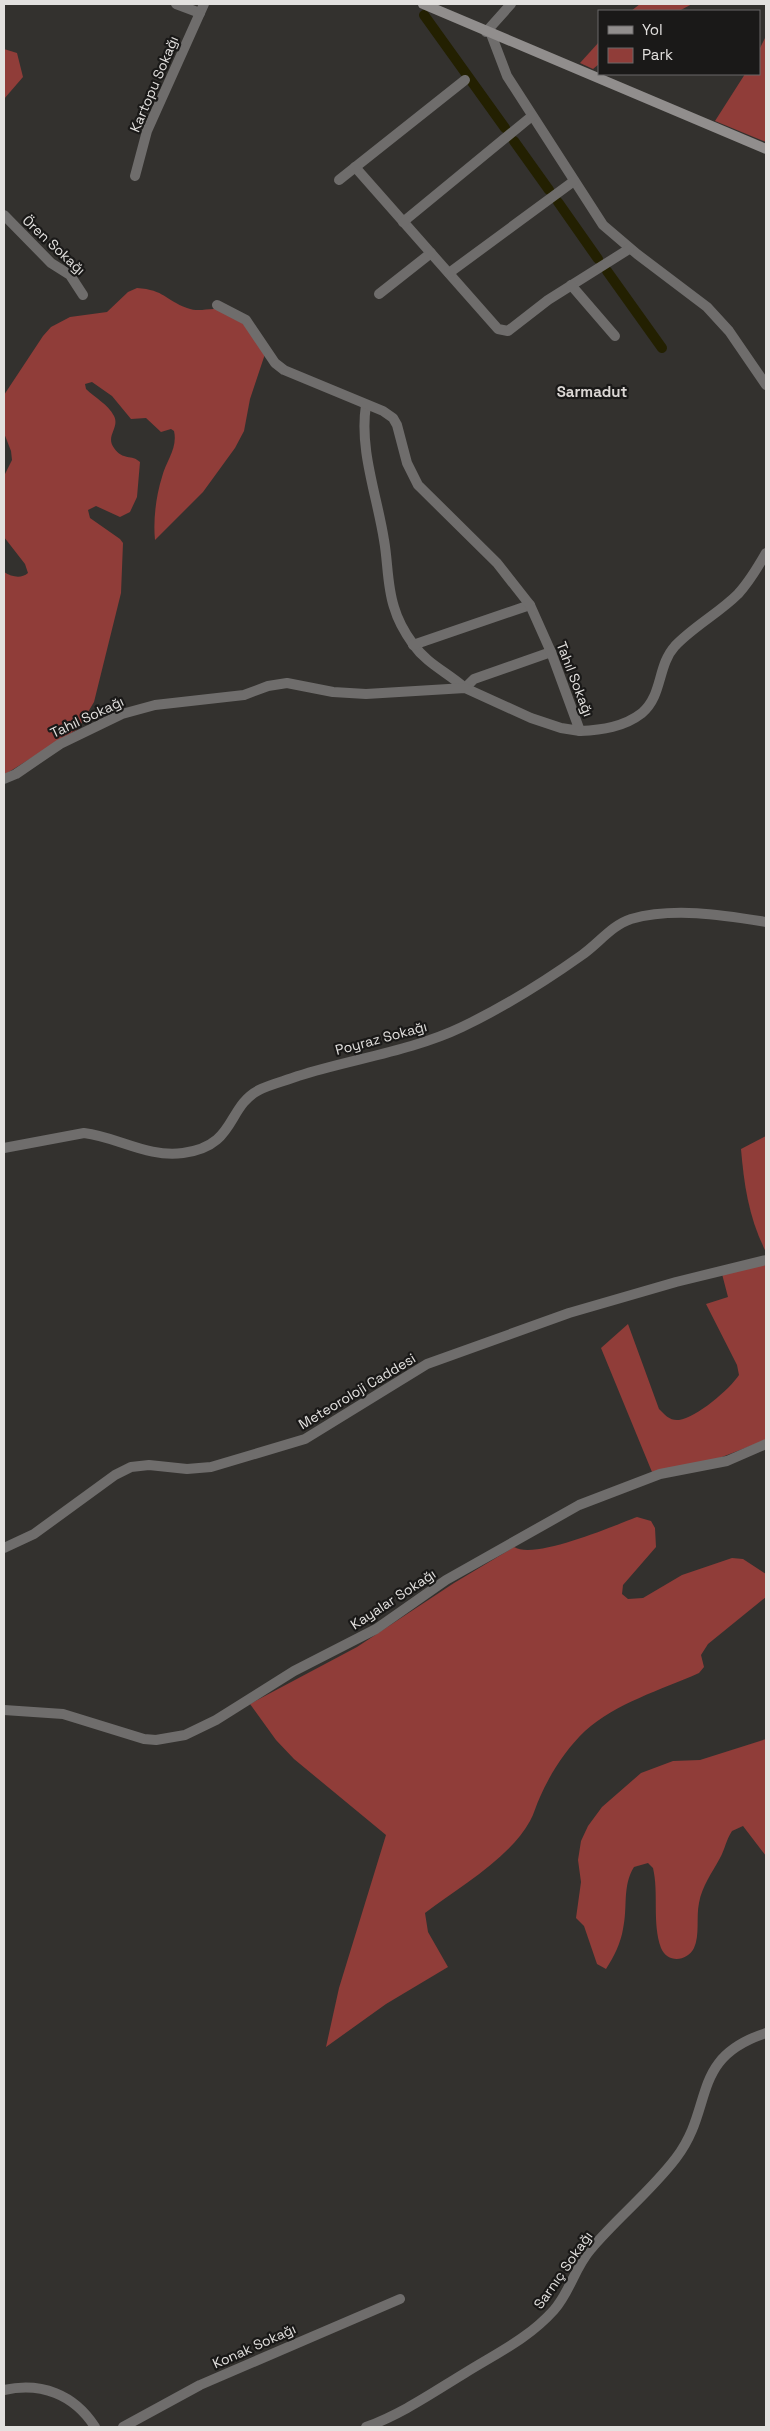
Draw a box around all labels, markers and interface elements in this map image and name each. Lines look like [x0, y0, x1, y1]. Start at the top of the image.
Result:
legend [598, 10, 760, 75]
text: Yol [642, 20, 663, 39]
street label: Kartopu Sokağı [126, 33, 182, 135]
text: Park [642, 45, 673, 64]
street label: Ören Sokağı [19, 211, 89, 279]
district label: Sarmadut [557, 382, 627, 401]
street label: Tahıl Sokağı [552, 639, 598, 719]
street label: Tahıl Sokağı [47, 692, 127, 742]
street label: Poyraz Sokağı [333, 1017, 429, 1059]
street label: Meteoroloji Caddesi [295, 1349, 419, 1433]
street label: Kayalar Sokağı [347, 1565, 439, 1633]
street label: Sarnıç Sokağı [530, 2228, 596, 2312]
street label: Konak Sokağı [209, 2320, 299, 2372]

